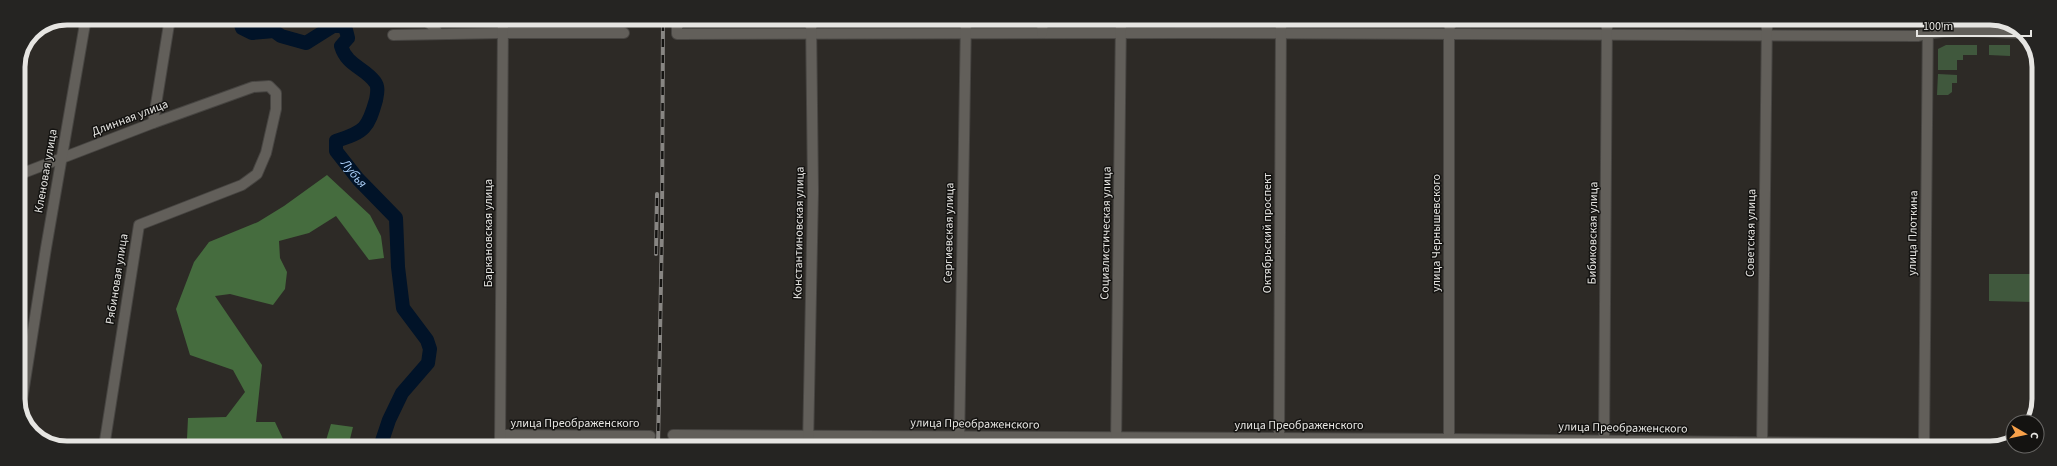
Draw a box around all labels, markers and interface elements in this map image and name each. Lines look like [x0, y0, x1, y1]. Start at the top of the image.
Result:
scale bar [1917, 12, 2031, 38]
text: 100 m [1923, 18, 1953, 35]
street label: Длинная улица [89, 96, 171, 140]
street label: Кленовая улица [30, 128, 62, 214]
water label: Лубья [336, 154, 371, 192]
street label: Социалистическая улица [1096, 166, 1116, 300]
street label: Константиновская улица [789, 167, 809, 299]
street label: Октябрьский проспект [1259, 172, 1276, 293]
street label: улица Чернышевского [1428, 174, 1445, 292]
street label: Баркановская улица [480, 179, 497, 287]
street label: Бибиковская улица [1584, 181, 1602, 285]
street label: Сергиевская улица [940, 183, 958, 283]
street label: Советская улица [1742, 189, 1760, 277]
street label: улица Плоткина [1904, 190, 1922, 276]
street label: Рябиновая улица [101, 232, 133, 326]
street label: улица Преображенского [910, 414, 1040, 434]
north arrow [2005, 414, 2045, 454]
street label: улица Преображенского [510, 415, 640, 432]
street label: улица Преображенского [1234, 417, 1364, 434]
street label: улица Преображенского [1558, 418, 1688, 438]
text: С [2026, 431, 2042, 440]

